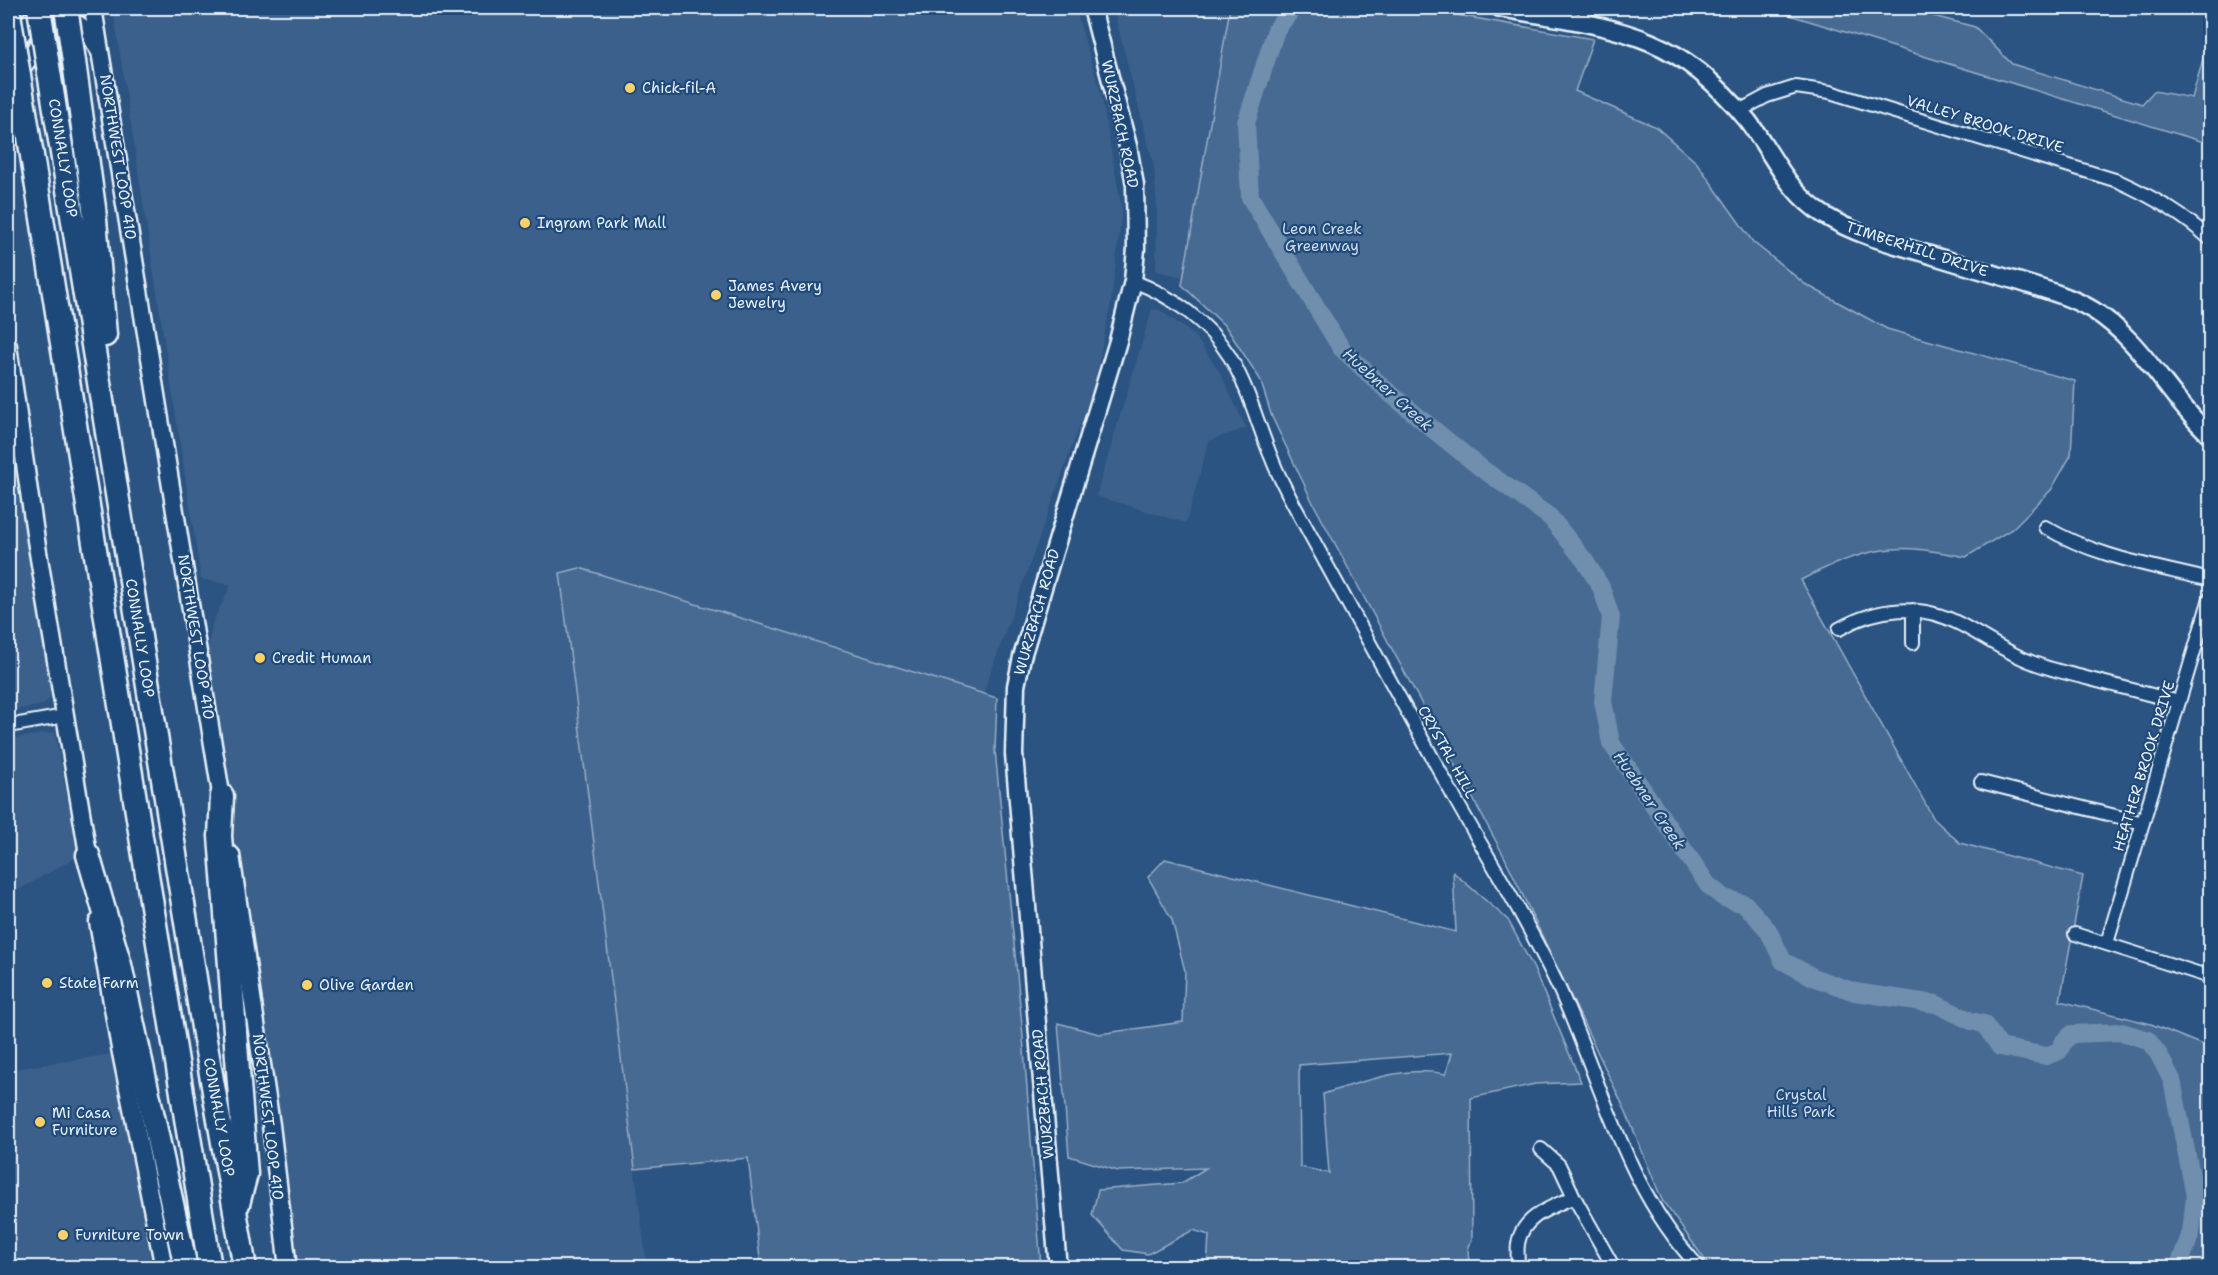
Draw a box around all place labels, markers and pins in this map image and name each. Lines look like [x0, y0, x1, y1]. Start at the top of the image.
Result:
place label: Chick-fil-A [642, 78, 716, 98]
marker: Chick-fil-A [623, 81, 637, 95]
place label: Ingram Park Mall [537, 213, 667, 233]
marker: Ingram Park Mall [518, 216, 532, 230]
place label: James Avery Jewelry [728, 276, 822, 313]
marker: James Avery Jewelry [709, 288, 723, 302]
place label: Credit Human [272, 648, 371, 668]
marker: Credit Human [253, 651, 267, 665]
place label: State Farm [59, 973, 139, 993]
place label: Olive Garden [319, 975, 414, 995]
marker: State Farm [40, 976, 54, 990]
marker: Olive Garden [300, 978, 314, 992]
place label: Mi Casa Furniture [52, 1103, 118, 1140]
marker: Mi Casa Furniture [33, 1115, 47, 1129]
place label: Furniture Town [75, 1225, 184, 1245]
marker: Furniture Town [56, 1228, 70, 1242]

